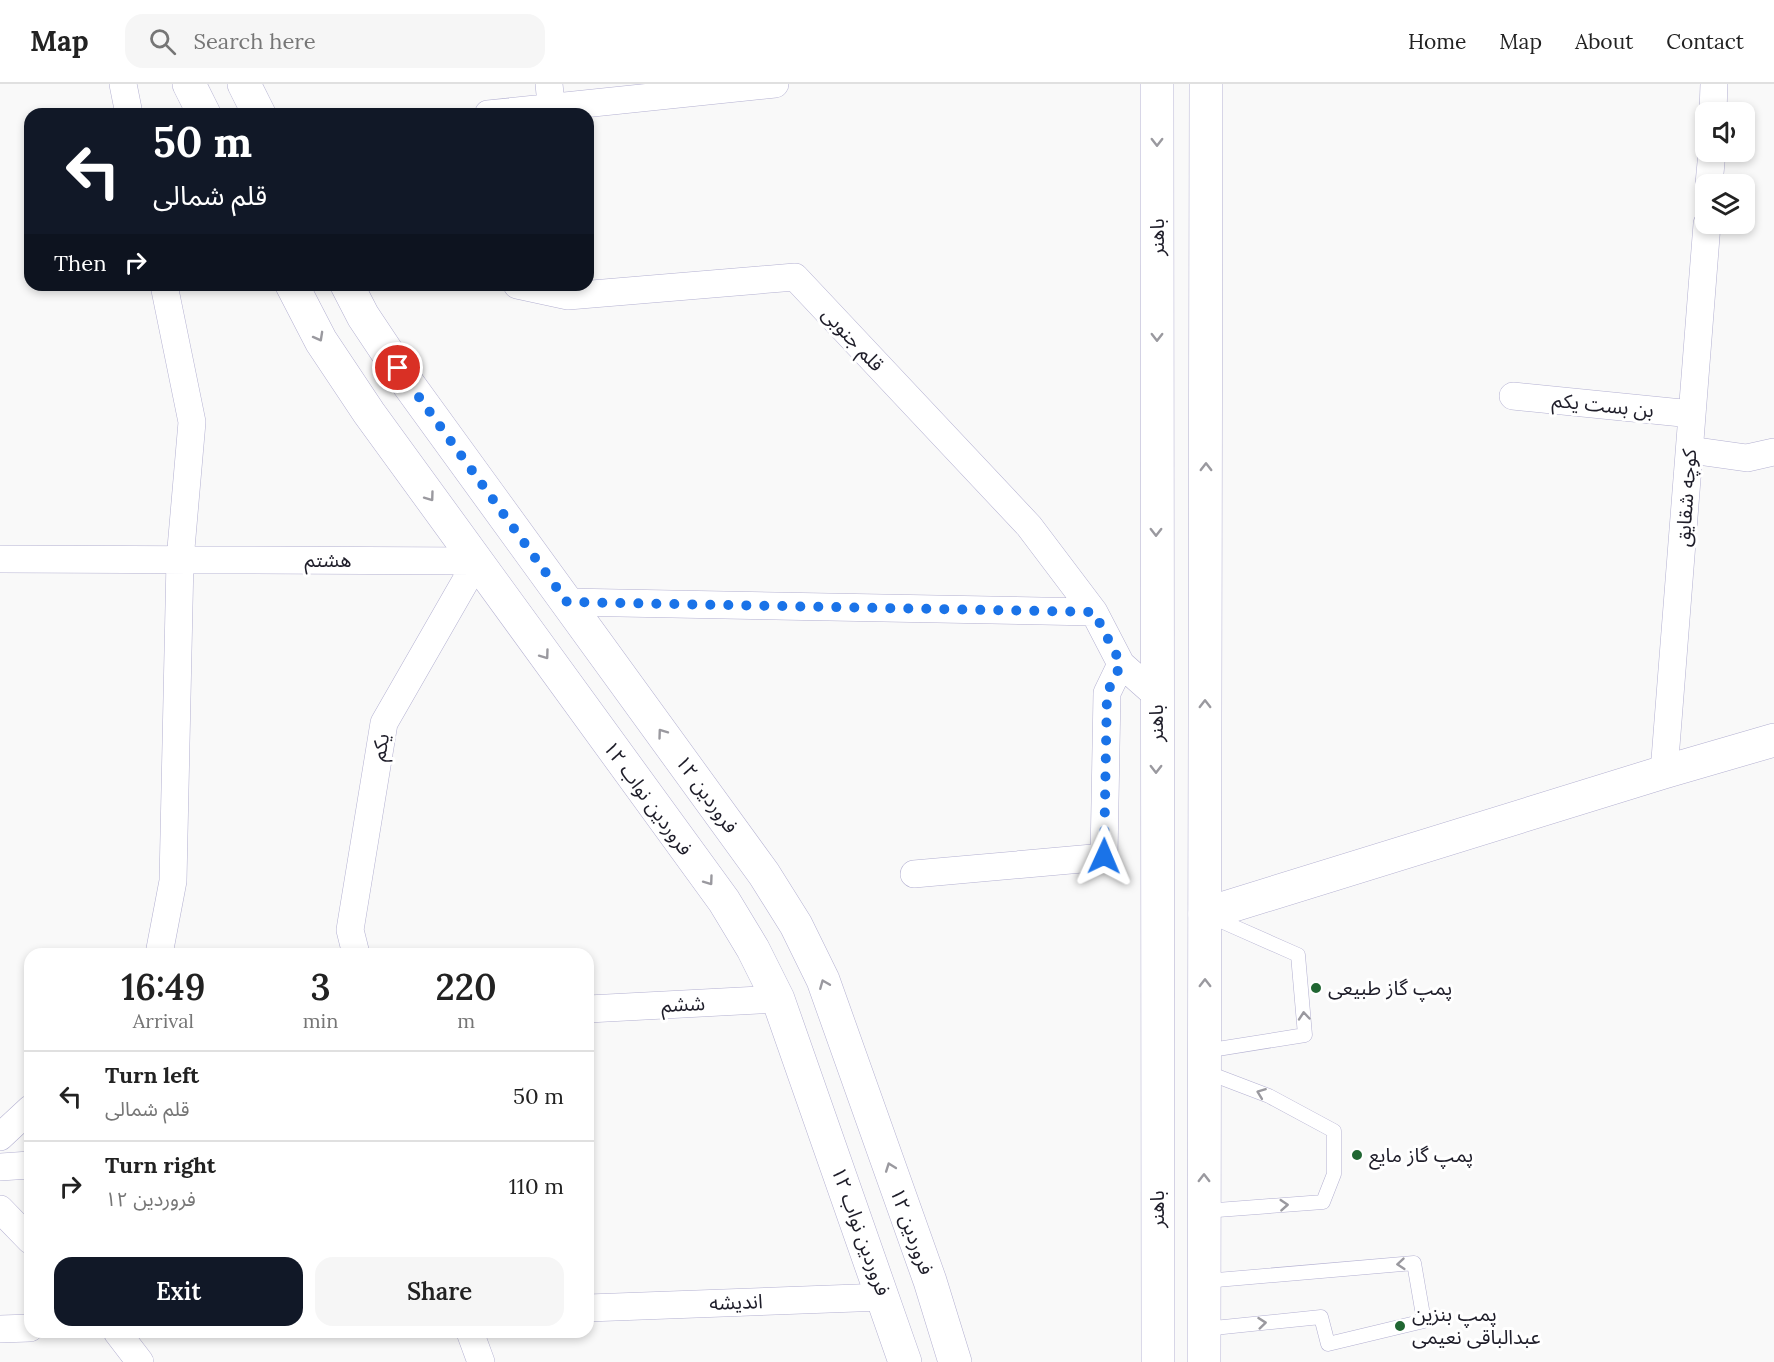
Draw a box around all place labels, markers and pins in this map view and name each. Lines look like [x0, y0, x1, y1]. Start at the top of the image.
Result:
pin [372, 342, 423, 393]
place label: پمپ گاز طبیعی [1328, 975, 1452, 1002]
marker: پمپ گاز طبیعی [1309, 981, 1323, 995]
place label: پمپ گاز مایع [1369, 1142, 1473, 1170]
marker: پمپ گاز مایع [1350, 1148, 1364, 1162]
place label: پمپ بنزین عبدالباقی نعیمی [1412, 1301, 1541, 1349]
marker: پمپ بنزین عبدالباقی نعیمی [1393, 1319, 1407, 1333]

